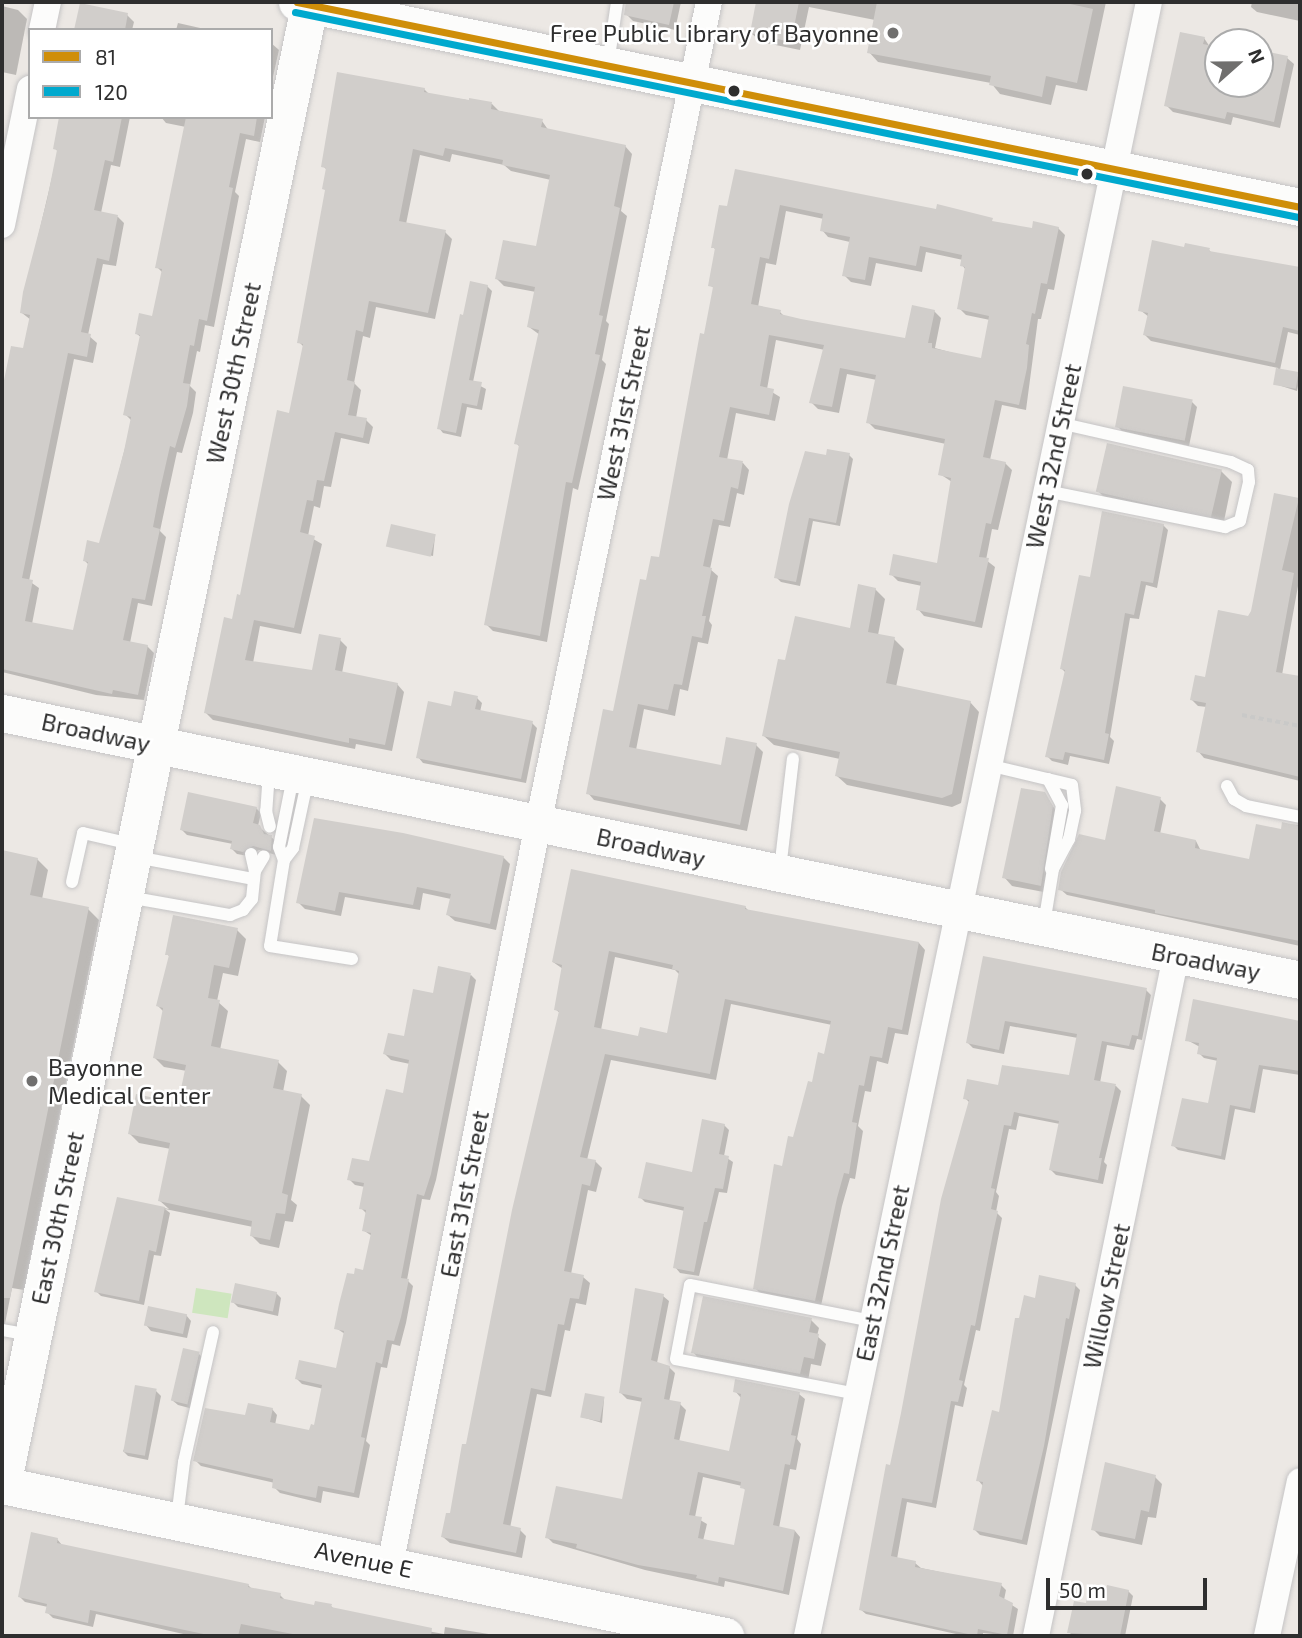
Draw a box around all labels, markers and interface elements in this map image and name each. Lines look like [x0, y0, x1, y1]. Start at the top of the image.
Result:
place label: Free Public Library of Bayonne [549, 19, 879, 47]
marker: Free Public Library of Bayonne [885, 25, 901, 41]
legend [28, 28, 273, 119]
north arrow [1204, 28, 1274, 98]
text: 81 [95, 44, 116, 69]
text: N [1244, 45, 1270, 67]
text: 120 [95, 79, 128, 104]
unlabelled marker [727, 84, 741, 98]
unlabelled marker [1080, 167, 1094, 181]
street label: West 30th Street [200, 280, 266, 466]
street label: West 31st Street [590, 323, 656, 503]
street label: West 32nd Street [1019, 361, 1087, 551]
street label: Broadway [39, 706, 153, 758]
street label: Broadway [594, 821, 708, 873]
street label: Broadway [1149, 936, 1263, 986]
place label: Bayonne Medical Center [48, 1053, 211, 1109]
marker: Bayonne Medical Center [22, 1071, 42, 1091]
street label: East 31st Street [434, 1108, 494, 1280]
street label: East 30th Street [25, 1129, 89, 1307]
street label: East 32nd Street [849, 1182, 915, 1364]
street label: Willow Street [1076, 1220, 1136, 1372]
street label: Avenue E [312, 1535, 416, 1583]
scale bar [1050, 1564, 1211, 1608]
text: 50 m [1059, 1577, 1106, 1602]

